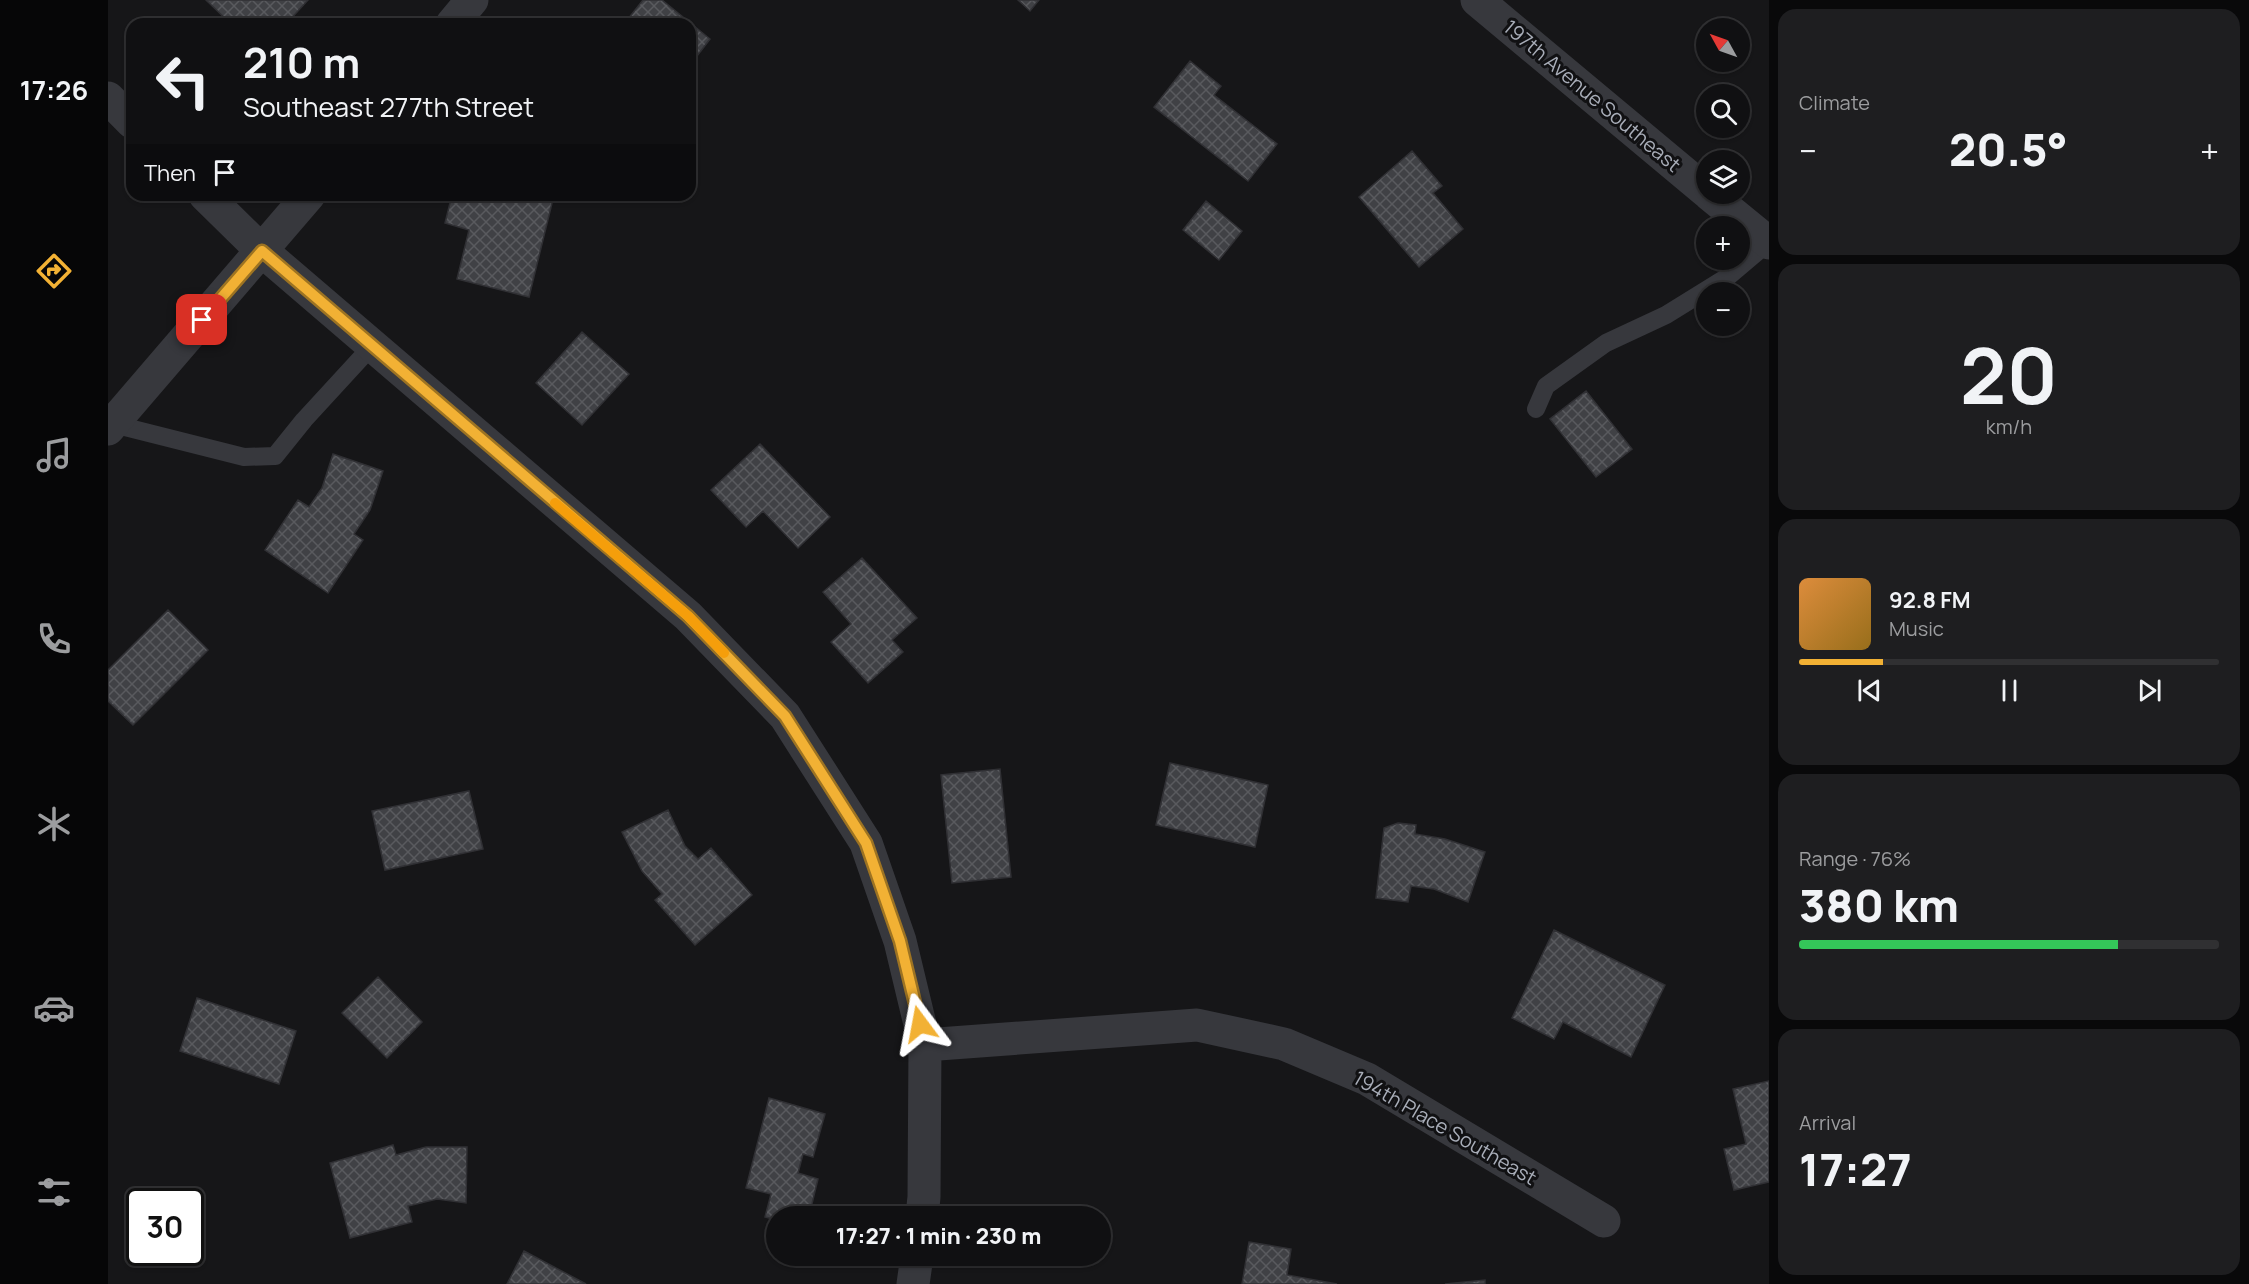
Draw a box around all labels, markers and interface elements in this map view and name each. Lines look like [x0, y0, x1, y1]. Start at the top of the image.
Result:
street label: 197th Avenue Southeast [1498, 13, 1687, 178]
north arrow [1696, 18, 1750, 72]
map controls [1696, 18, 1750, 336]
text: 210 m [243, 33, 360, 91]
icon: left [144, 42, 222, 120]
text: 17:26 [20, 71, 88, 108]
button: search [1696, 84, 1750, 138]
text: Southeast 277th Street [243, 88, 534, 125]
text: Climate [1799, 89, 1870, 116]
text: 20.5° [1949, 118, 2068, 180]
text: − [1799, 128, 1817, 173]
text: + [2200, 128, 2219, 173]
button: layers [1696, 150, 1750, 204]
icon: arrive [208, 156, 241, 189]
text: Then [144, 158, 196, 188]
button: + [1696, 216, 1750, 270]
icon: directions [33, 250, 75, 292]
button: − [1696, 282, 1750, 336]
pin [176, 294, 227, 345]
icon: arrive [185, 303, 218, 336]
text: 20 [1960, 321, 2058, 427]
text: km/h [1986, 413, 2032, 440]
icon: music [33, 434, 75, 476]
text: 92.8 FM [1889, 585, 1971, 615]
text: Music [1889, 615, 1944, 642]
icon: phone [33, 618, 75, 660]
icon: previous [1853, 674, 1886, 707]
icon: pause [1993, 674, 2026, 707]
icon: next [2133, 674, 2166, 707]
icon: climate [33, 803, 75, 845]
text: Range · 76% [1799, 845, 1911, 872]
text: 380 km [1799, 874, 1959, 936]
icon: car [33, 987, 75, 1029]
position arrow [888, 992, 952, 1056]
street label: 194th Place Southeast [1349, 1064, 1542, 1191]
text: Arrival [1799, 1109, 1856, 1136]
text: 17:27 [1799, 1138, 1912, 1200]
icon: filters [33, 1171, 75, 1213]
speed limit sign: 30 [126, 1188, 204, 1266]
text: 17:27 · 1 min · 230 m [836, 1221, 1041, 1251]

